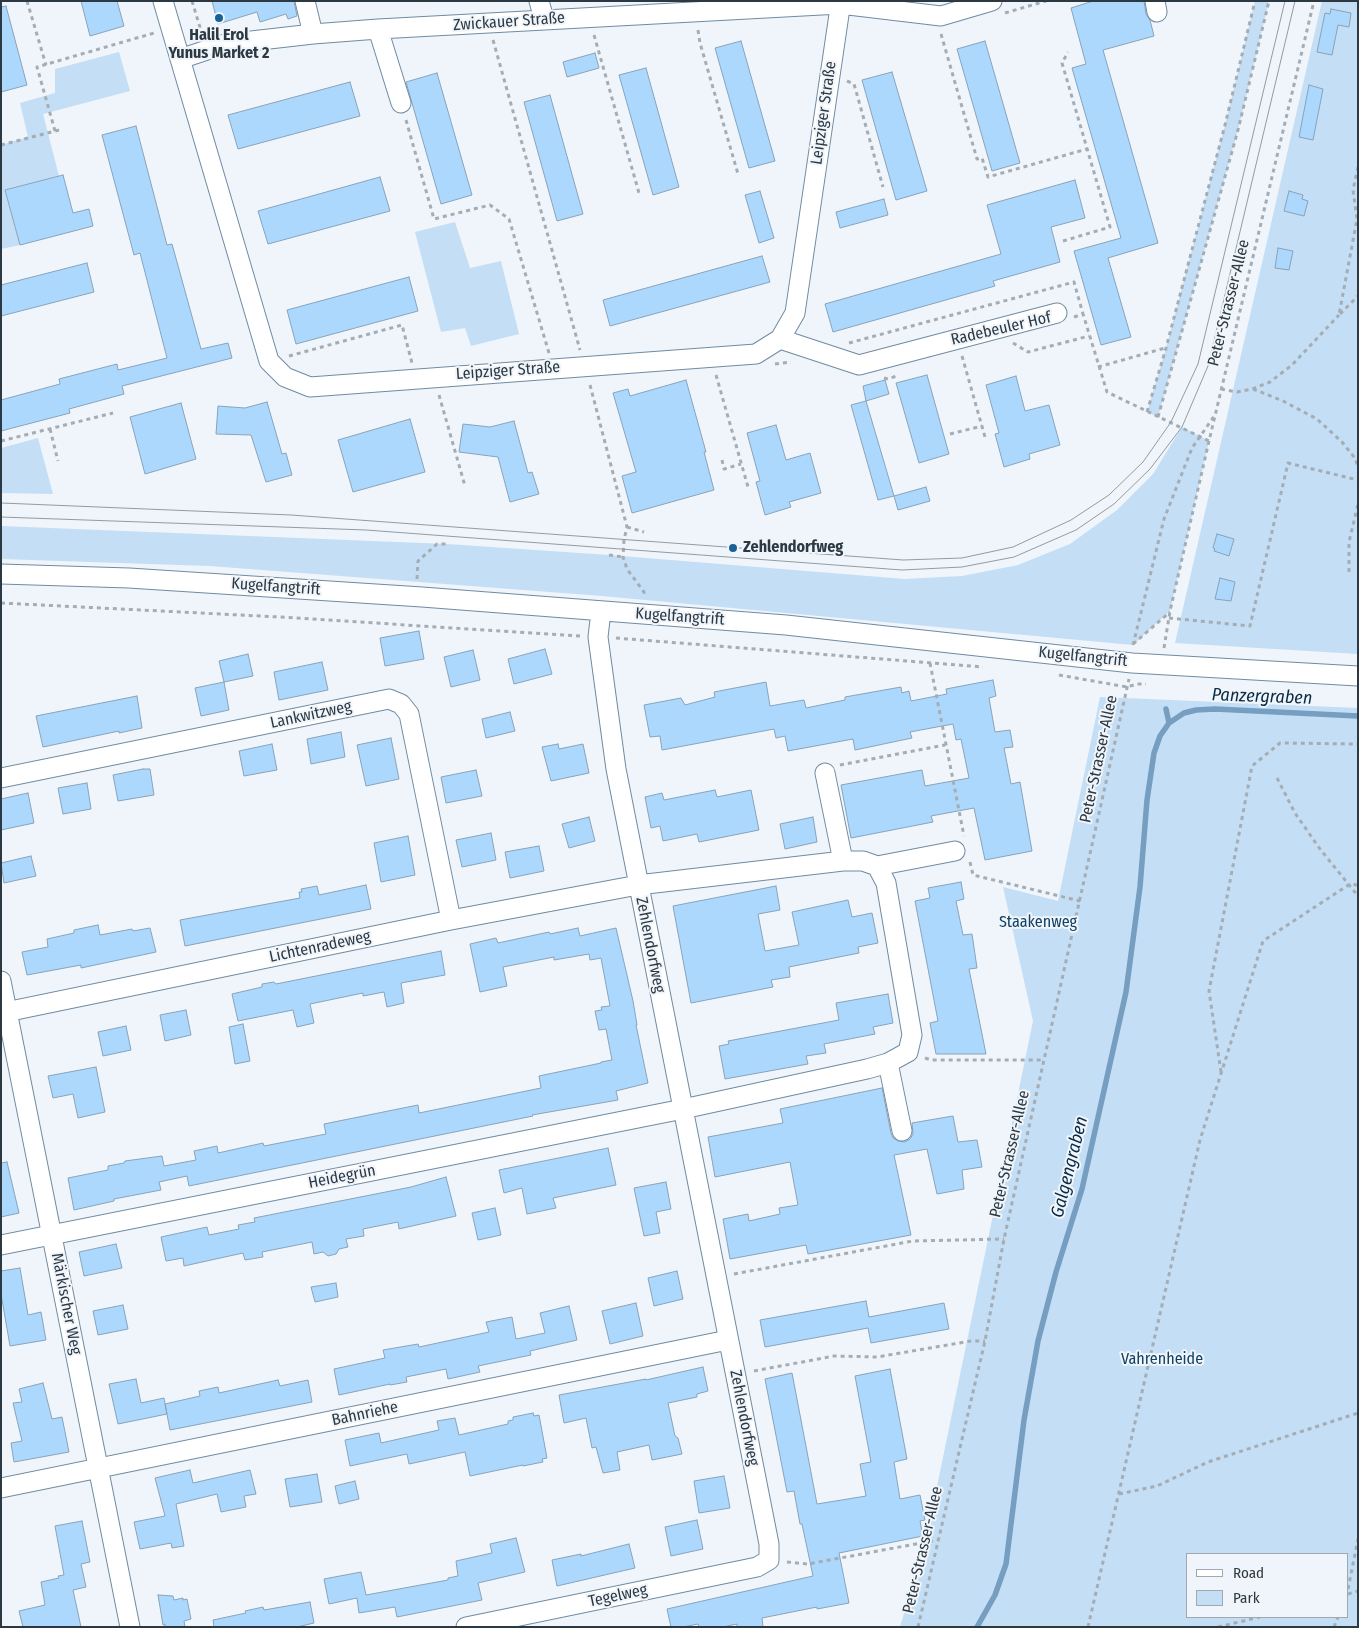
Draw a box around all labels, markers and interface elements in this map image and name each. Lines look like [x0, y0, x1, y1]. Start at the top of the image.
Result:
street label: Zwickauer Straße [452, 9, 566, 35]
marker: Halil Erol Yunus Market 2 [213, 12, 225, 24]
place label: Halil Erol Yunus Market 2 [169, 26, 269, 64]
street label: Leipziger Straße [807, 60, 841, 166]
street label: Peter-Strasser-Allee [1204, 238, 1254, 368]
street label: Radebeuler Hof [949, 308, 1053, 350]
street label: Leipziger Straße [455, 358, 561, 384]
place label: Zehlendorfweg [743, 538, 843, 558]
marker: Zehlendorfweg [727, 542, 739, 554]
street label: Kugelfangtrift [231, 574, 321, 600]
street label: Kugelfangtrift [635, 604, 725, 630]
street label: Kugelfangtrift [1038, 643, 1128, 671]
water label: Panzergraben [1211, 684, 1313, 710]
street label: Peter-Strasser-Allee [1076, 694, 1122, 824]
street label: Lankwitzweg [269, 697, 353, 733]
street label: Zehlendorfweg [631, 895, 669, 995]
park label: Staakenweg [999, 913, 1077, 933]
street label: Lichtenradeweg [268, 927, 372, 967]
street label: Peter-Strasser-Allee [986, 1089, 1034, 1219]
water label: Galgengraben [1047, 1114, 1093, 1220]
street label: Heidegrün [307, 1161, 377, 1193]
street label: Märkischer Weg [47, 1252, 85, 1356]
park label: Vahrenheide [1121, 1350, 1203, 1370]
street label: Zehlendorfweg [725, 1368, 763, 1468]
street label: Bahnriehe [330, 1398, 400, 1430]
street label: Peter-Strasser-Allee [899, 1485, 947, 1615]
legend [1186, 1553, 1349, 1618]
text: Road [1233, 1564, 1264, 1582]
street label: Tegelweg [587, 1580, 649, 1612]
text: Park [1233, 1589, 1260, 1607]

